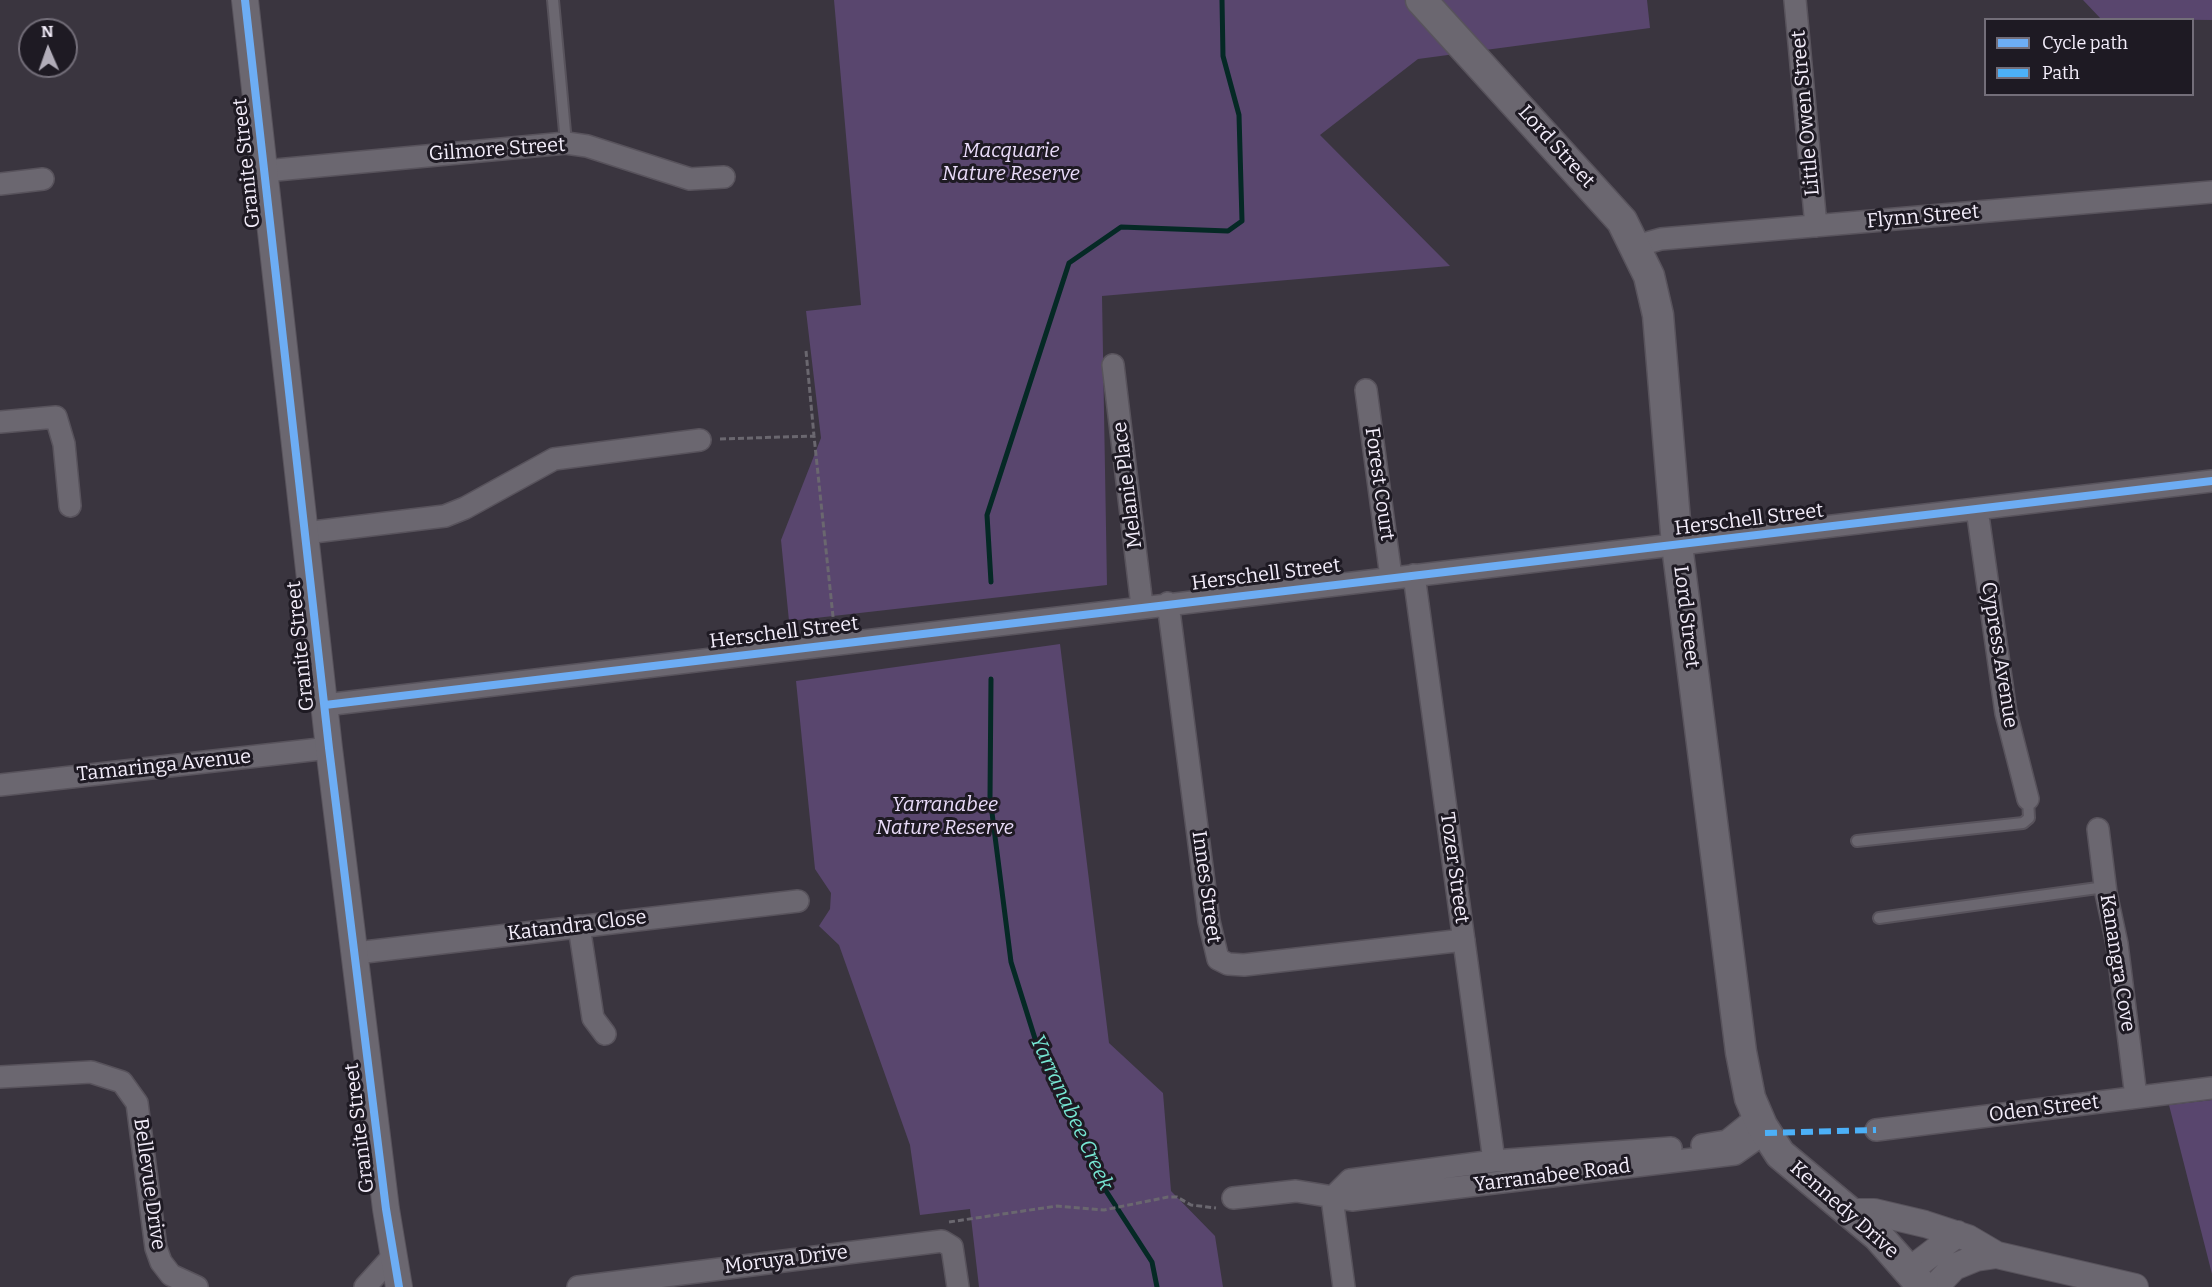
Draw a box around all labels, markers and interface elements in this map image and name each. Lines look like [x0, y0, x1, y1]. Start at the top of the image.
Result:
north arrow [18, 18, 78, 78]
legend [1984, 18, 2194, 96]
text: N [41, 22, 54, 41]
street label: Little Owen Street [1787, 29, 1825, 197]
text: Cycle path [2042, 32, 2128, 54]
text: Path [2042, 62, 2080, 84]
street label: Granite Street [228, 97, 266, 229]
street label: Lord Street [1513, 101, 1599, 193]
street label: Gilmore Street [428, 133, 566, 167]
park label: Macquarie Nature Reserve [942, 139, 1080, 186]
street label: Flynn Street [1866, 200, 1980, 234]
street label: Melanie Place [1108, 420, 1148, 550]
street label: Forest Court [1359, 426, 1399, 542]
street label: Herschell Street [1673, 499, 1825, 541]
street label: Herschell Street [1190, 554, 1342, 596]
street label: Lord Street [1668, 564, 1704, 670]
street label: Granite Street [282, 580, 320, 712]
street label: Cypress Avenue [1976, 580, 2022, 730]
street label: Herschell Street [708, 612, 860, 654]
street label: Tamaringa Avenue [76, 745, 252, 787]
park label: Yarranabee Nature Reserve [876, 793, 1014, 840]
street label: Tozer Street [1434, 811, 1474, 925]
street label: Innes Street [1186, 829, 1226, 945]
street label: Kanangra Cove [2094, 892, 2140, 1034]
street label: Katandra Close [506, 906, 648, 946]
water label: Yarranabee Creek [1024, 1031, 1118, 1195]
street label: Granite Street [340, 1062, 380, 1194]
street label: Oden Street [1988, 1090, 2100, 1128]
street label: Bellevue Drive [128, 1117, 170, 1251]
street label: Yarranabee Road [1472, 1154, 1632, 1198]
street label: Kennedy Drive [1785, 1156, 1903, 1264]
street label: Moruya Drive [723, 1241, 849, 1279]

